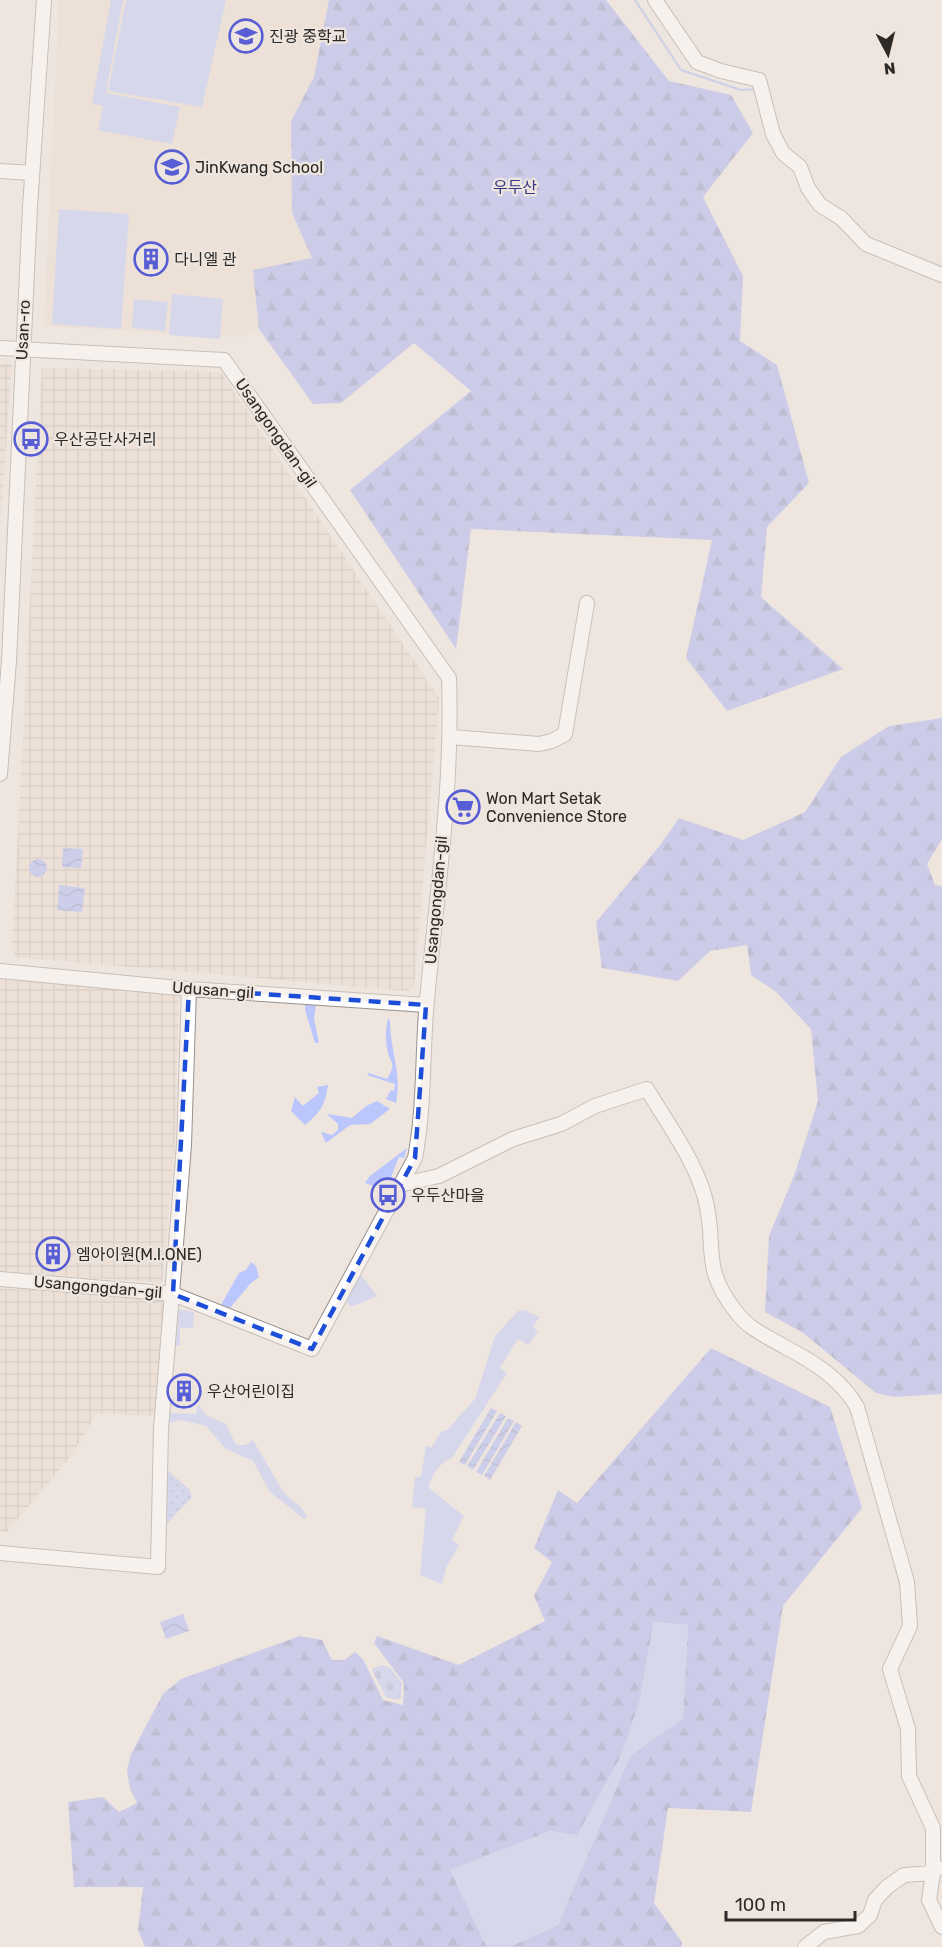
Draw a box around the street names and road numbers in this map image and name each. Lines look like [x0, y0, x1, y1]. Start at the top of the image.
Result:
street label: Usan-ro [12, 299, 34, 361]
street label: Usangongdan-gil [231, 375, 321, 491]
street label: Usangongdan-gil [421, 835, 451, 965]
street label: Udusan-gil [171, 978, 255, 1002]
street label: Usangongdan-gil [33, 1272, 163, 1302]

